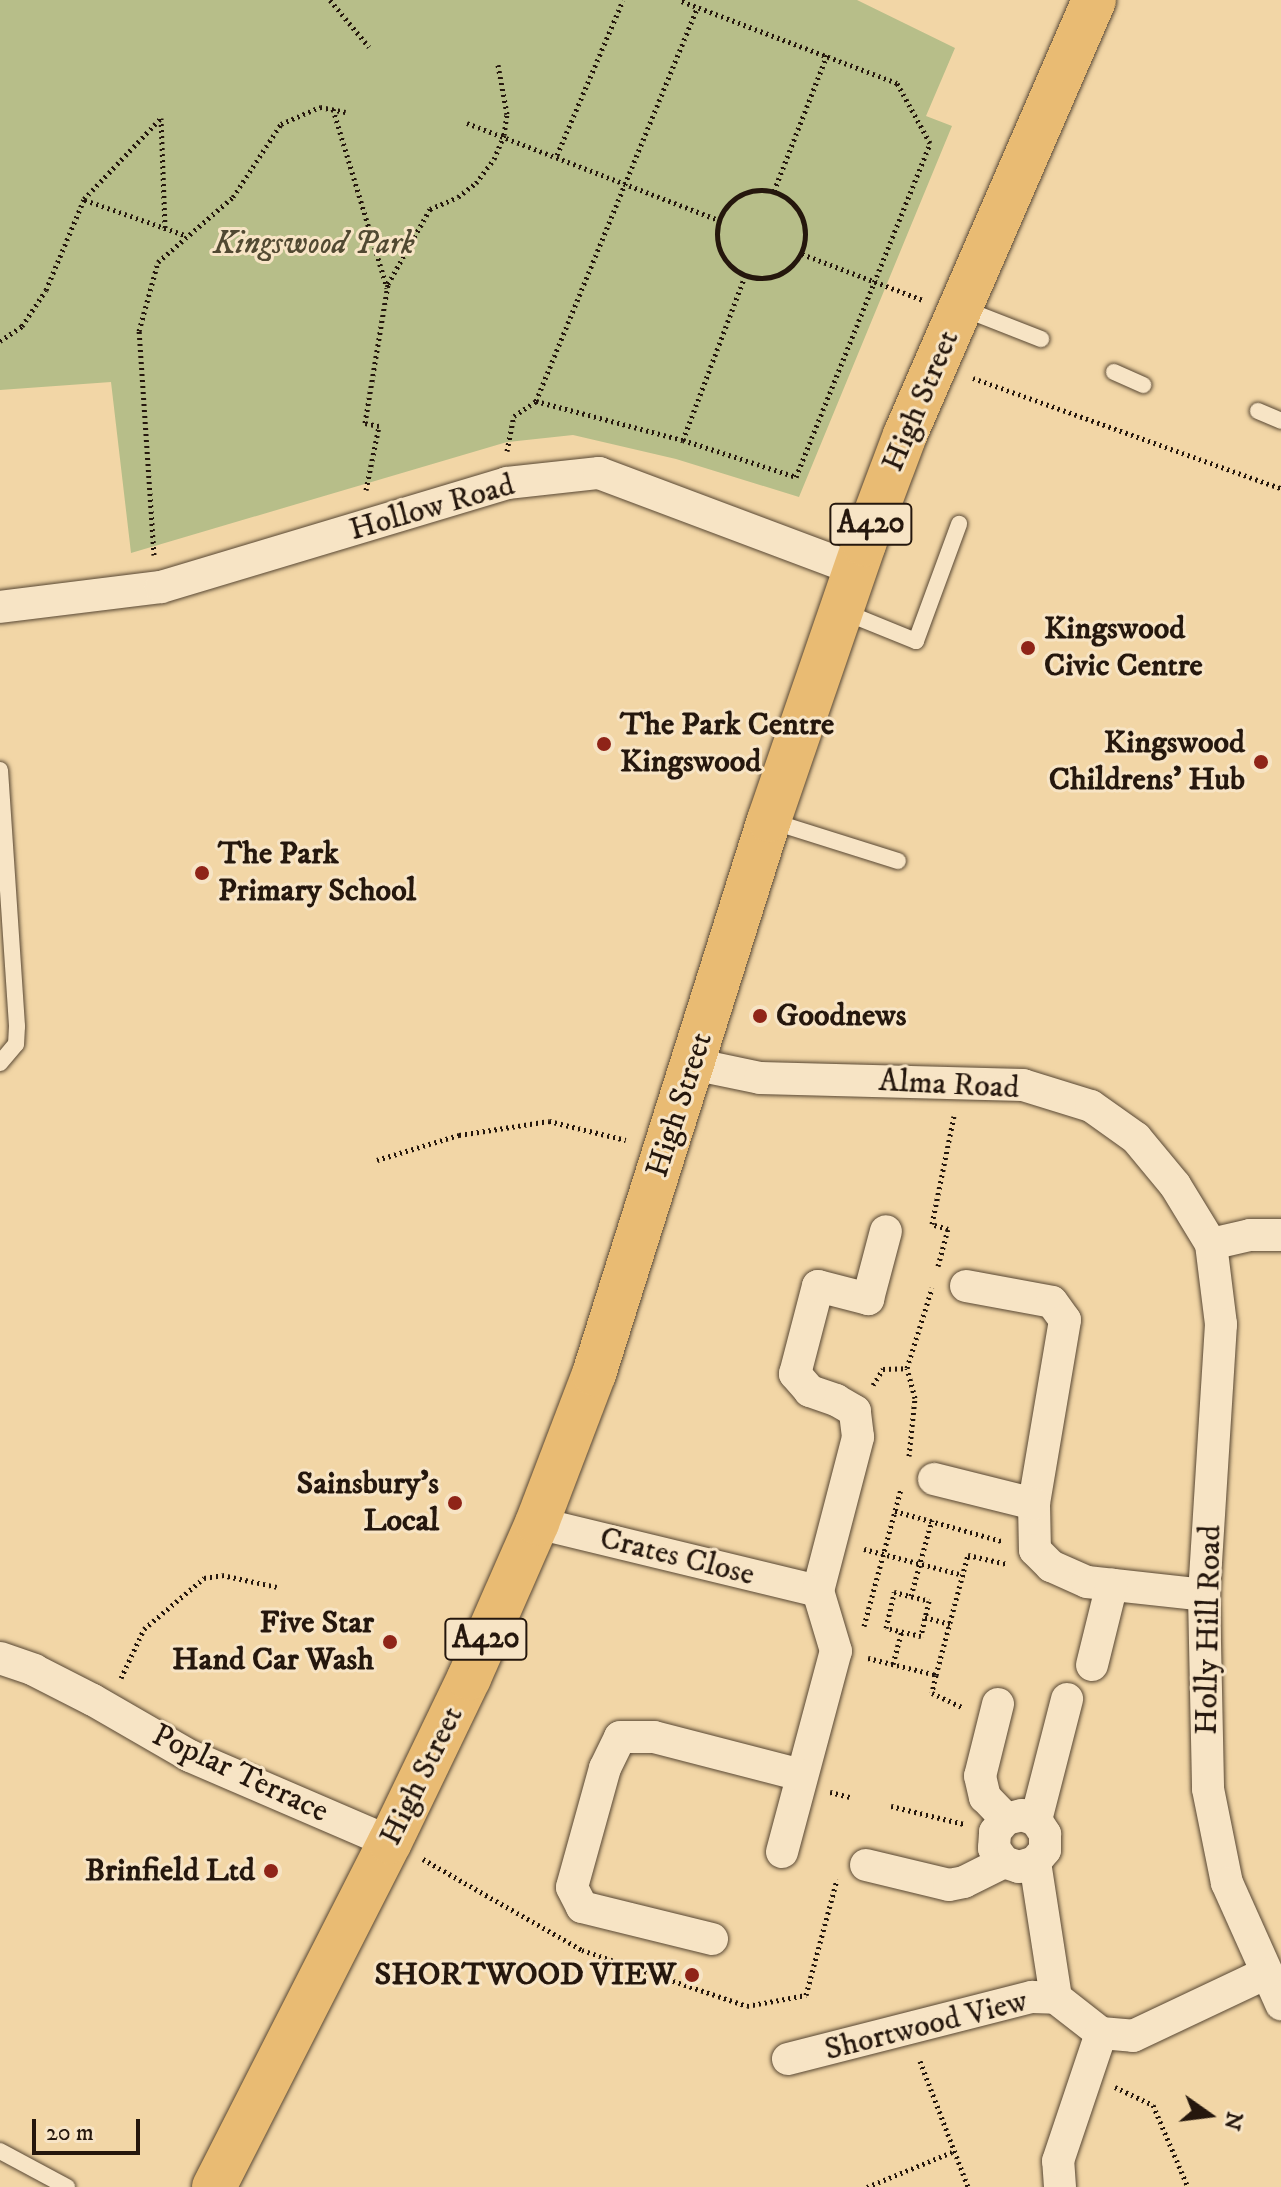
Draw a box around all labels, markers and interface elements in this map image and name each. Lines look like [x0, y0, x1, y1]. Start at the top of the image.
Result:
park label: Kingswood Park [213, 225, 415, 263]
street label: High Street [874, 324, 968, 478]
street label: Hollow Road [345, 466, 519, 550]
road number: A420 [829, 498, 913, 550]
place label: Kingswood Civic Centre [1044, 611, 1203, 686]
marker: Kingswood Civic Centre [1019, 639, 1037, 657]
place label: The Park Centre Kingswood [620, 707, 834, 782]
place label: Kingswood Childrens' Hub [1049, 725, 1245, 800]
marker: The Park Centre Kingswood [595, 735, 613, 753]
marker: Kingswood Childrens' Hub [1252, 753, 1270, 771]
place label: The Park Primary School [218, 836, 416, 911]
marker: The Park Primary School [193, 864, 211, 882]
place label: Goodnews [776, 997, 906, 1035]
marker: Goodnews [751, 1007, 769, 1025]
street label: High Street [639, 1028, 721, 1182]
street label: Alma Road [878, 1062, 1020, 1108]
place label: Sainsbury's Local [297, 1466, 439, 1541]
marker: Sainsbury's Local [446, 1494, 464, 1512]
street label: Crates Close [596, 1519, 758, 1595]
street label: Holly Hill Road [1188, 1525, 1230, 1735]
place label: Five Star Hand Car Wash [172, 1605, 374, 1680]
road number: A420 [444, 1613, 528, 1665]
marker: Five Star Hand Car Wash [381, 1633, 399, 1651]
street label: High Street [372, 1700, 472, 1852]
street label: Poplar Terrace [146, 1716, 334, 1832]
place label: Brinfield Ltd [85, 1852, 255, 1890]
marker: Brinfield Ltd [262, 1862, 280, 1880]
place label: SHORTWOOD VIEW [375, 1956, 676, 1994]
marker: SHORTWOOD VIEW [683, 1966, 701, 1984]
street label: Shortwood View [821, 1982, 1031, 2070]
north arrow [1169, 2075, 1249, 2155]
scale bar [36, 2103, 144, 2153]
text: N [1217, 2109, 1248, 2133]
text: 20 m [46, 2118, 94, 2148]

